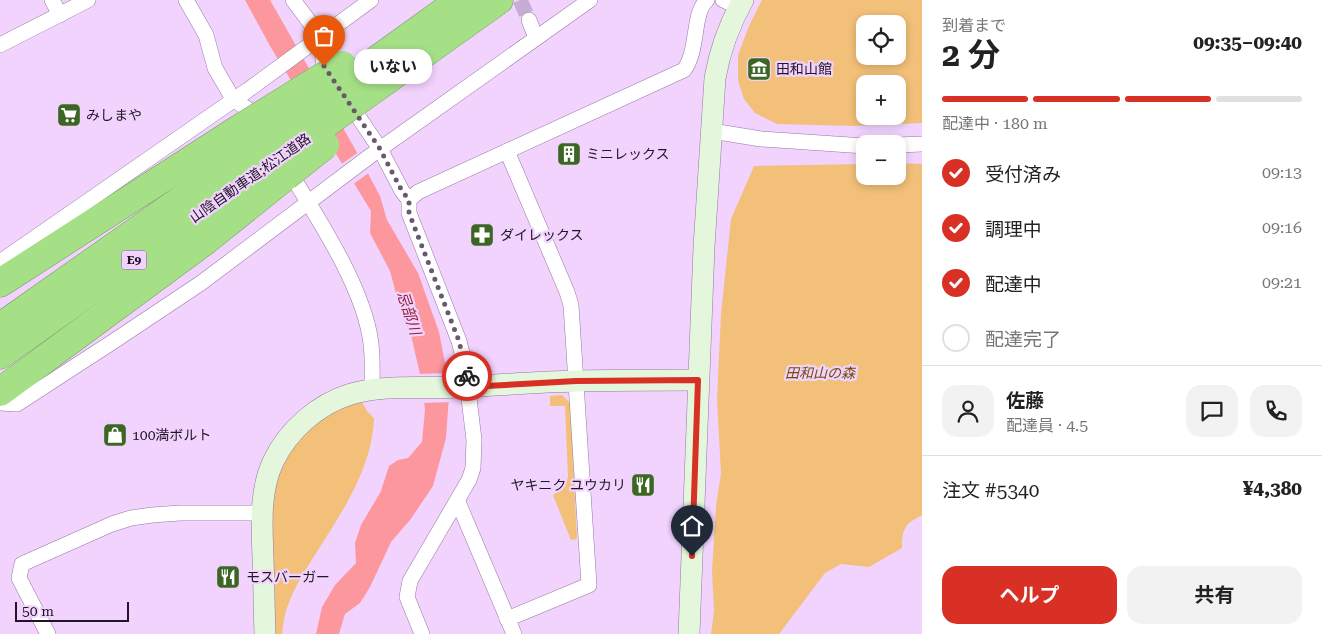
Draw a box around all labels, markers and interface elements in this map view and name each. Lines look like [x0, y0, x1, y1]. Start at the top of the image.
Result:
pin [303, 15, 345, 66]
map controls [856, 15, 906, 185]
button: locate [856, 15, 906, 65]
text: 到着まで [942, 16, 1006, 35]
icon: bag [310, 22, 338, 50]
text: 09:35–09:40 [1193, 31, 1302, 54]
text: 2 分 [942, 36, 1000, 74]
callout: いない [354, 48, 432, 84]
museum icon: 田和山館 [746, 56, 772, 82]
text: いない [369, 57, 417, 76]
place label: 田和山館 [776, 61, 832, 77]
button: + [856, 75, 906, 125]
supermarket icon: みしまや [56, 102, 82, 128]
place label: みしまや [86, 107, 142, 123]
text: 配達中 · 180 m [942, 114, 1048, 133]
street label: 山陰自動車道;松江道路 [186, 130, 314, 226]
button: − [856, 135, 906, 185]
building icon: ミニレックス [556, 141, 582, 167]
place label: ミニレックス [586, 146, 670, 162]
icon: check [942, 159, 970, 187]
text: 受付済み [985, 163, 1061, 186]
text: 09:13 [1262, 163, 1302, 182]
icon: check [942, 214, 970, 242]
text: 調理中 [985, 218, 1042, 241]
text: 09:16 [1262, 218, 1302, 237]
pharmacy icon: ダイレックス [469, 222, 495, 248]
place label: ダイレックス [500, 227, 584, 243]
road number: E9 [122, 250, 146, 270]
icon: check [942, 269, 970, 297]
text: 配達中 [985, 273, 1042, 296]
text: 09:21 [1262, 273, 1302, 292]
water label: 忌部川 [393, 289, 425, 339]
text: 配達完了 [985, 328, 1061, 351]
courier [442, 351, 492, 401]
icon: bike [453, 362, 481, 390]
park label: 田和山の森 [785, 365, 857, 381]
button: person [942, 385, 994, 437]
button: chat [1186, 385, 1238, 437]
button: phone [1250, 385, 1302, 437]
text: 佐藤 [1006, 389, 1044, 412]
text: 配達員 · 4.5 [1006, 416, 1088, 435]
shop icon: 100満ボルト [102, 422, 128, 448]
place label: 100満ボルト [132, 427, 212, 443]
restaurant icon: ヤキニク ユウカリ [630, 472, 656, 498]
place label: ヤキニク ユウカリ [510, 477, 626, 493]
text: ¥4,380 [1243, 477, 1302, 500]
text: 注文 #5340 [942, 479, 1039, 502]
pin [671, 505, 713, 556]
icon: home [678, 512, 706, 540]
restaurant icon: モスバーガー [215, 564, 241, 590]
button: ヘルプ [942, 566, 1117, 624]
button: 共有 [1127, 566, 1302, 624]
place label: モスバーガー [246, 569, 330, 585]
scale bar [15, 599, 129, 622]
text: 50 m [22, 603, 54, 619]

